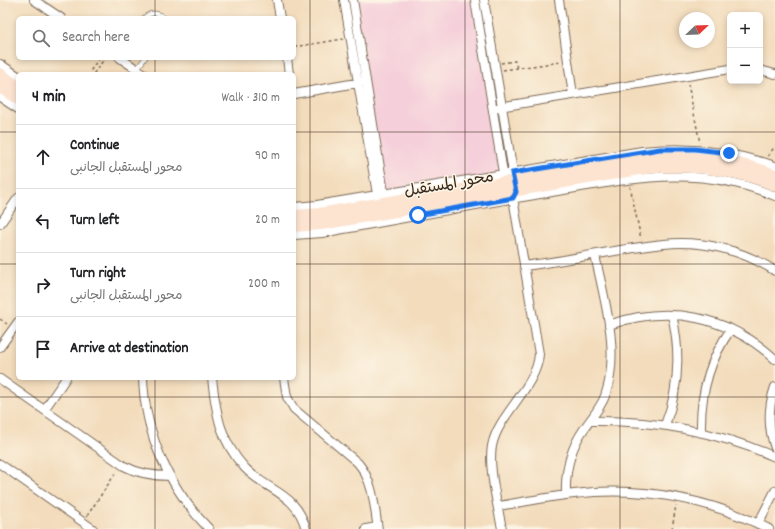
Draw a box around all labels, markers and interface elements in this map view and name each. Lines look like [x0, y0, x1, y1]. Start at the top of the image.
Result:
north arrow [679, 12, 715, 48]
map controls [727, 12, 763, 84]
button: + [727, 12, 763, 48]
search box [16, 16, 296, 60]
icon: search [30, 27, 52, 49]
text: Search here [62, 27, 130, 49]
button: − [727, 48, 763, 84]
text: 4 min [32, 86, 66, 110]
text: Walk · 310 m [221, 89, 280, 108]
text: Continue [70, 135, 119, 157]
route end [720, 144, 738, 162]
icon: ahead [32, 146, 54, 168]
text: 90 m [255, 147, 280, 166]
text: محور المستقبل الجانبى [70, 159, 182, 178]
street label: محور المستقبل [402, 166, 496, 204]
route start [409, 206, 427, 224]
icon: left [32, 210, 54, 232]
text: Turn left [70, 210, 119, 232]
text: 20 m [255, 211, 280, 230]
text: Turn right [70, 263, 126, 285]
icon: right [32, 274, 54, 296]
text: 200 m [248, 275, 280, 294]
text: محور المستقبل الجانبى [70, 287, 182, 306]
icon: arrive [32, 338, 54, 360]
text: Arrive at destination [70, 338, 188, 360]

